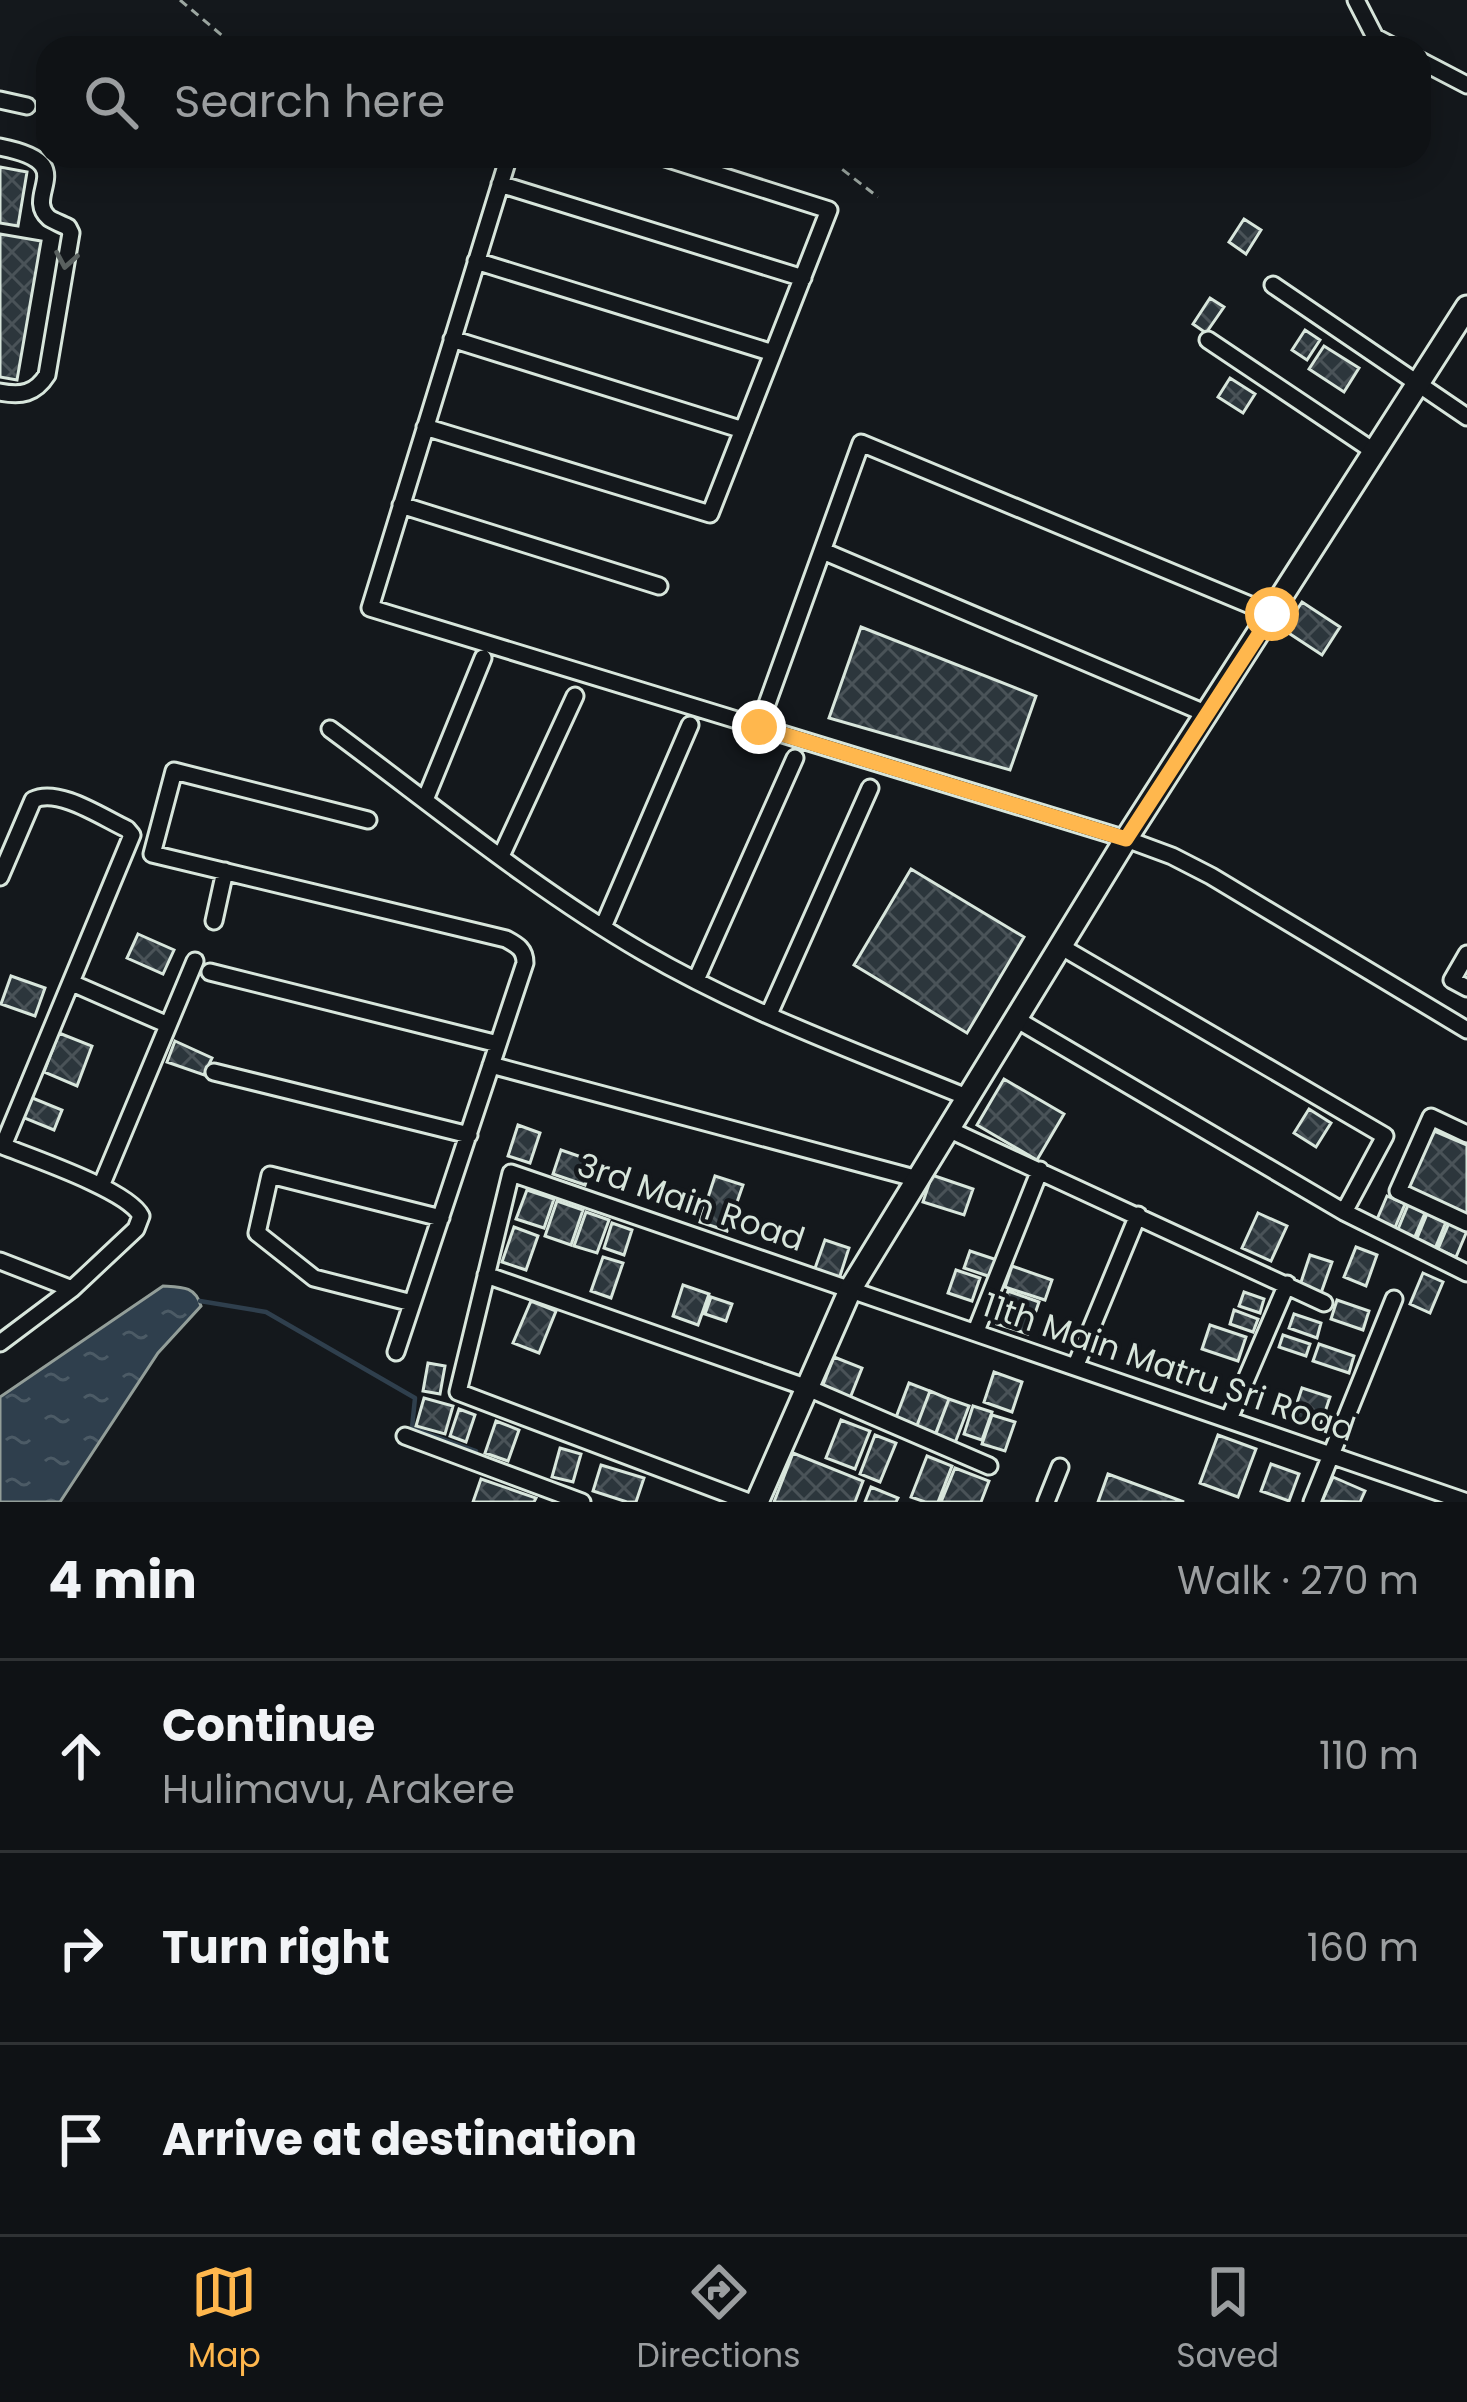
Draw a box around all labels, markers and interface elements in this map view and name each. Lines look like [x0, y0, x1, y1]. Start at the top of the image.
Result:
search box [36, 36, 1431, 168]
icon: search [78, 69, 144, 135]
text: Search here [174, 70, 445, 133]
one-way arrow [55, 250, 80, 270]
route start [1245, 587, 1299, 641]
route end [732, 700, 786, 754]
street label: 3rd Main Road [571, 1141, 811, 1263]
street label: 11th Main Matru Sri Road [976, 1281, 1362, 1453]
text: 4 min [48, 1544, 197, 1616]
text: Walk · 270 m [1177, 1553, 1419, 1608]
text: Continue [162, 1694, 375, 1757]
icon: ahead [48, 1723, 114, 1789]
text: 110 m [1319, 1728, 1419, 1783]
text: Hulimavu, Arakere [162, 1762, 515, 1817]
icon: right [48, 1915, 114, 1981]
text: Turn right [162, 1916, 390, 1979]
text: 160 m [1307, 1920, 1419, 1975]
icon: arrive [48, 2107, 114, 2173]
text: Arrive at destination [162, 2108, 637, 2171]
tab: Map [188, 2259, 261, 2381]
tab: Directions [637, 2259, 800, 2381]
tab: Saved [1176, 2259, 1279, 2381]

